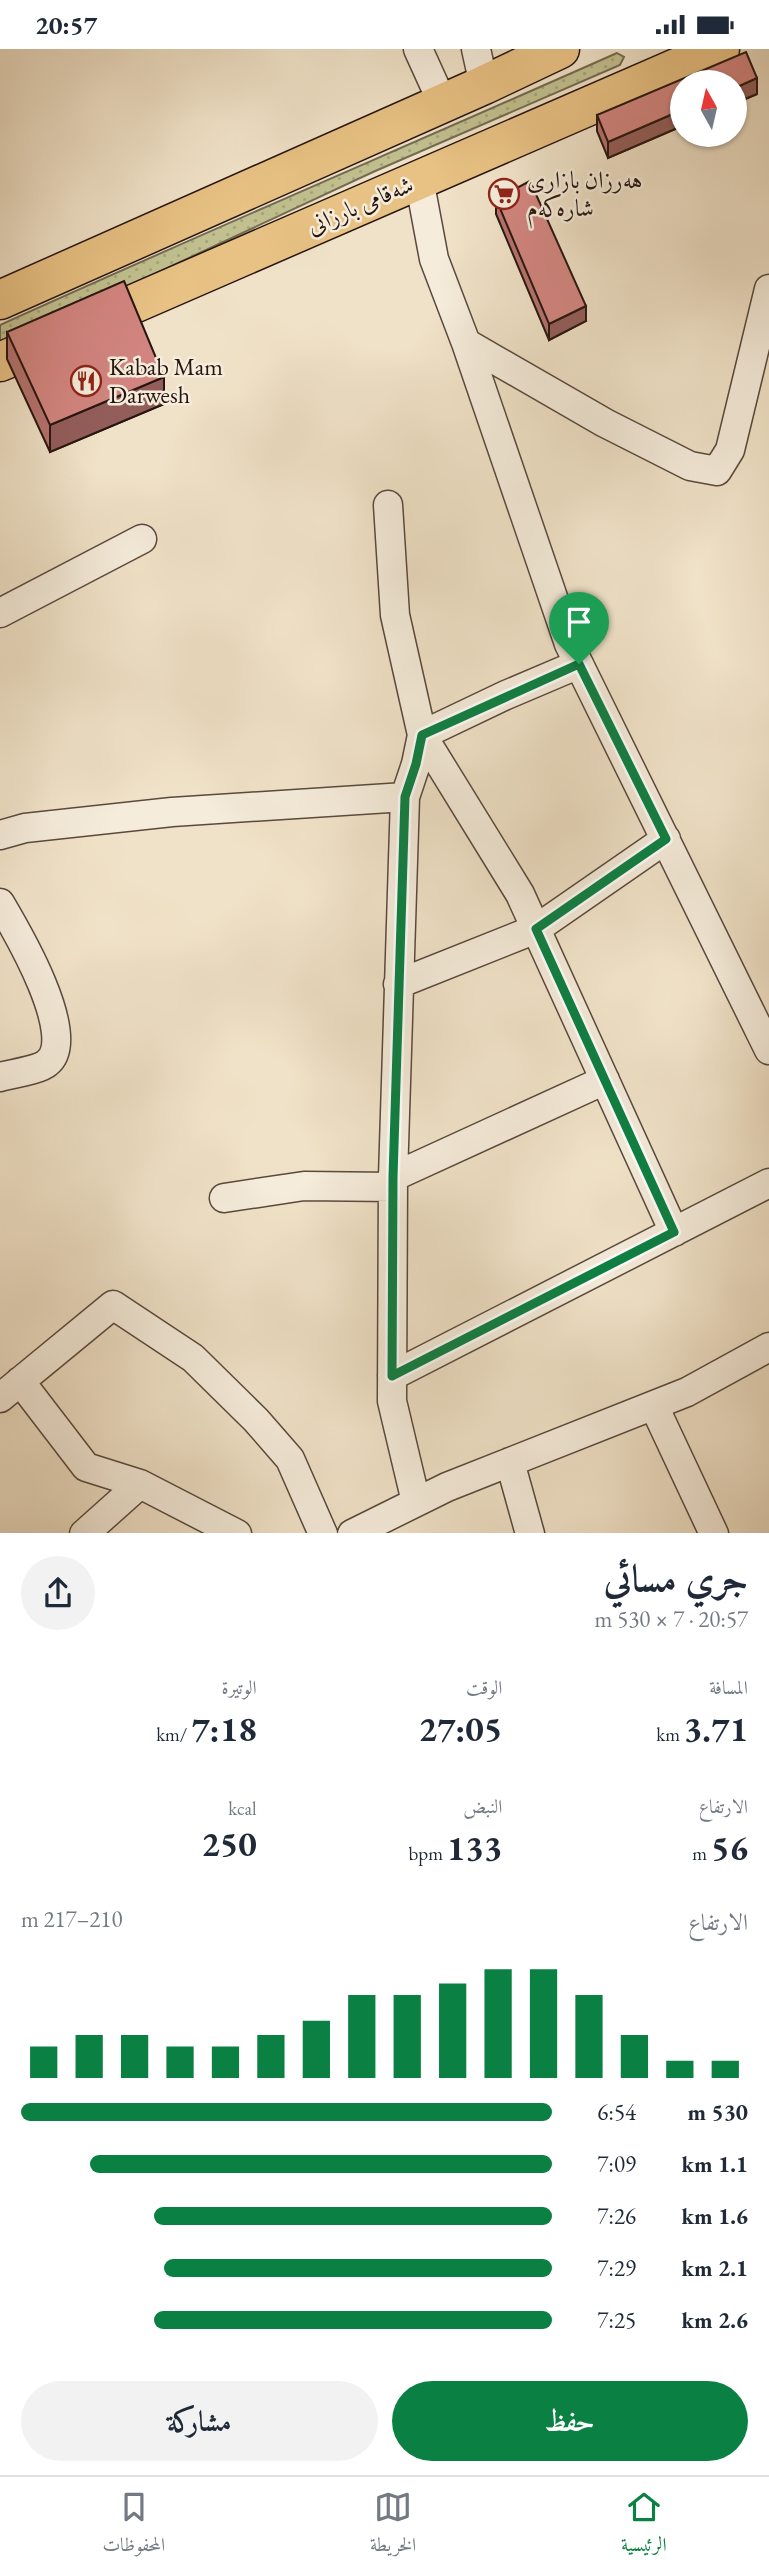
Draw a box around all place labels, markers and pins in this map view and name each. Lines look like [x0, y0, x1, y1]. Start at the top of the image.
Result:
place label: هەرزان بازاری شارەکەم [527, 164, 643, 229]
supermarket icon: هەرزان بازاری شارەکەم [487, 177, 521, 211]
place label: Kabab Mam Darwesh [109, 351, 223, 410]
restaurant icon: Kabab Mam Darwesh [69, 364, 103, 398]
pin [549, 592, 609, 664]

